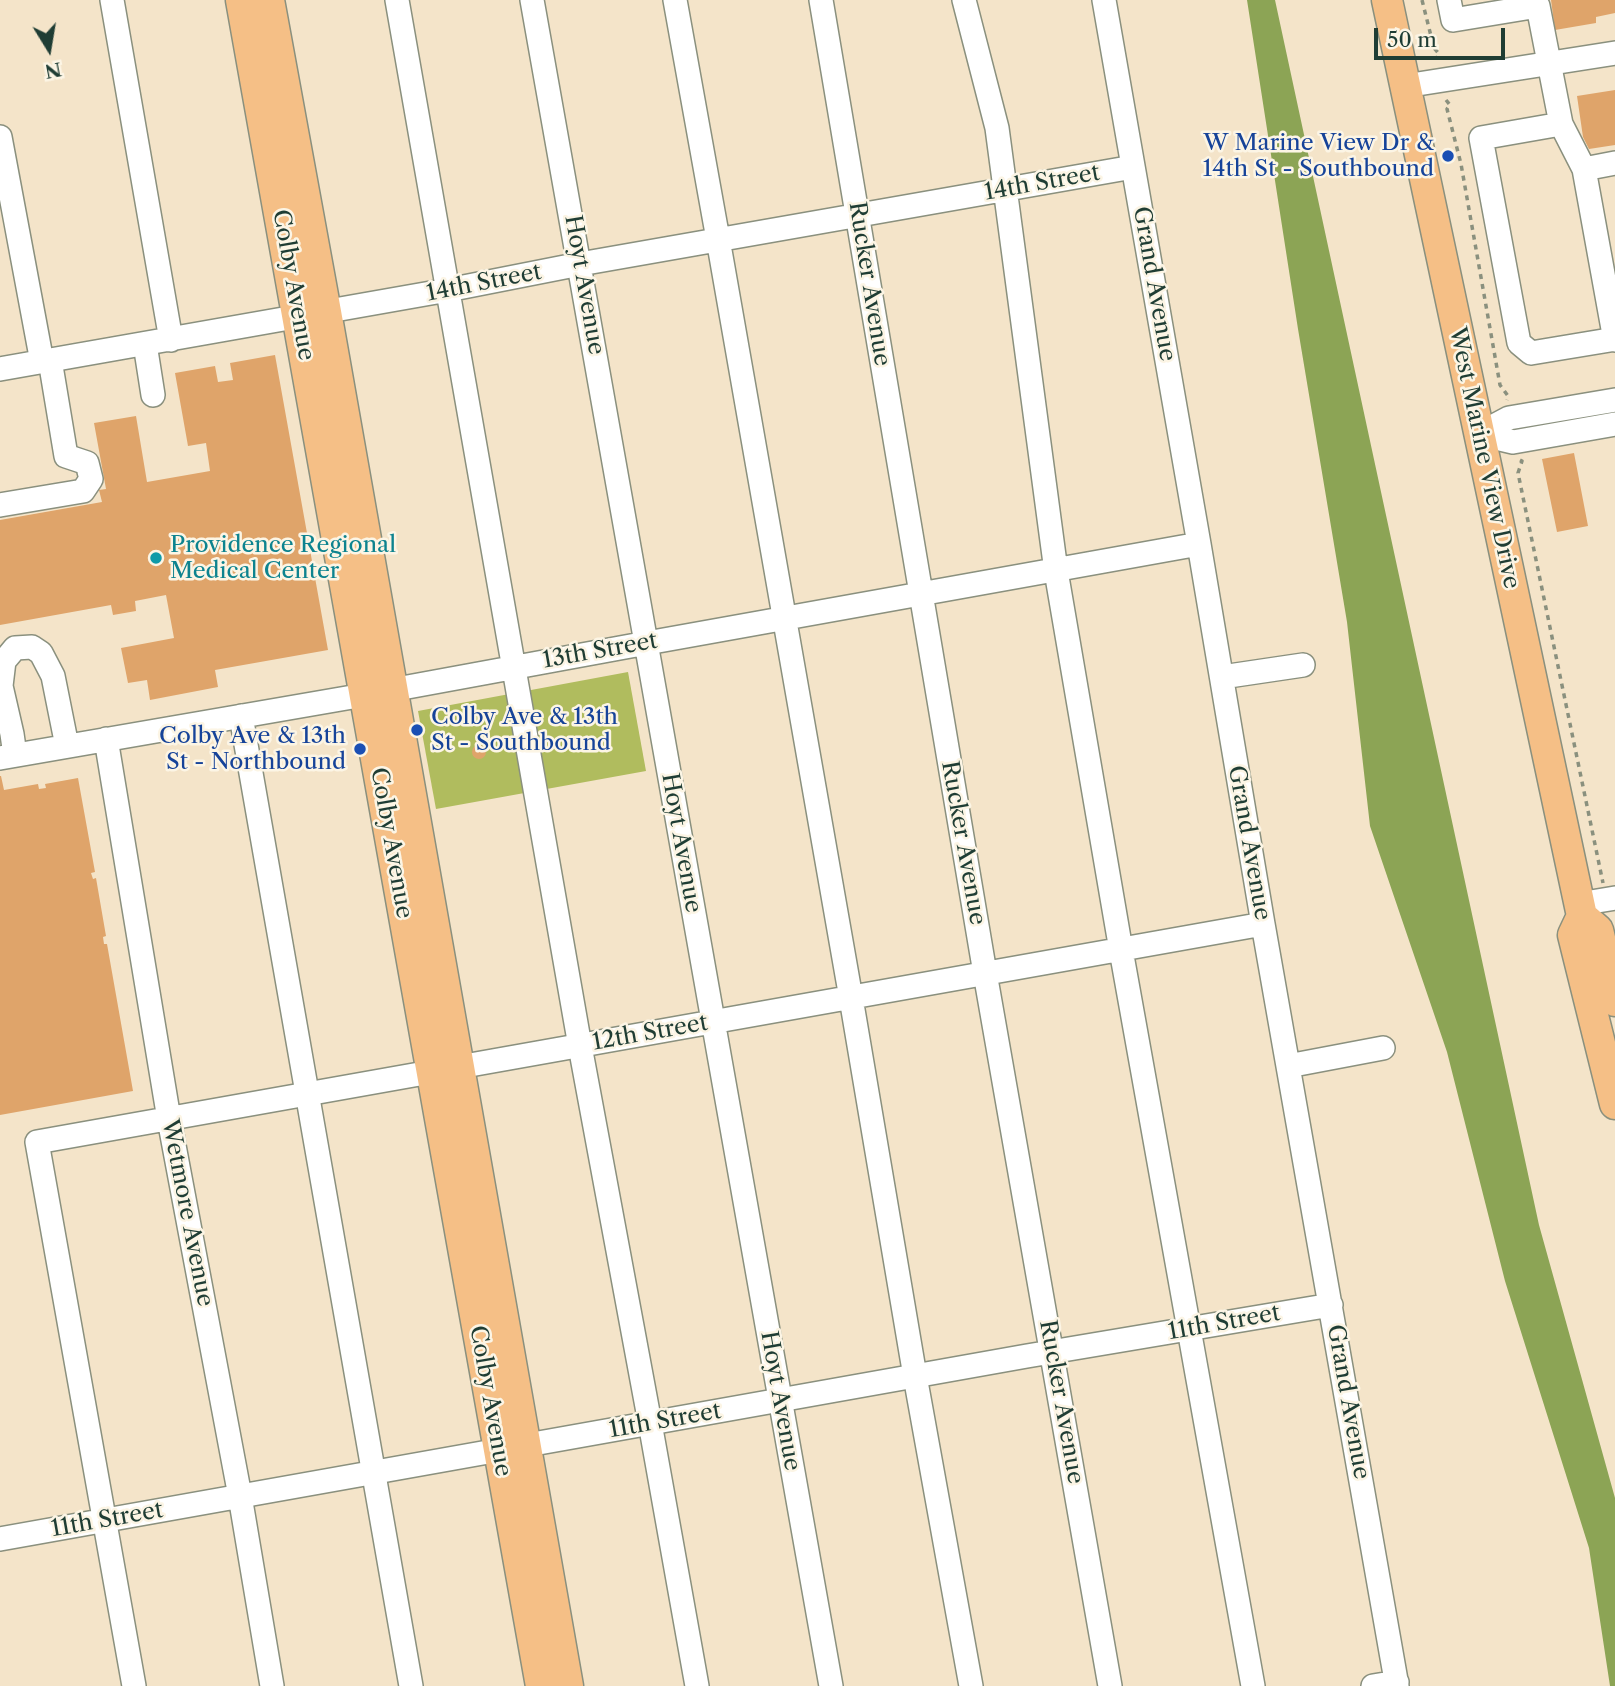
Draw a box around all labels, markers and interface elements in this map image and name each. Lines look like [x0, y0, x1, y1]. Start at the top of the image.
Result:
north arrow [14, 14, 84, 84]
scale bar [1377, 14, 1508, 58]
text: 50 m [1387, 27, 1437, 52]
text: N [43, 57, 63, 83]
place label: W Marine View Dr & 14th St - Southbound [1203, 129, 1434, 183]
marker: W Marine View Dr & 14th St - Southbound [1440, 148, 1456, 164]
street label: 14th Street [982, 159, 1102, 207]
street label: Rucker Avenue [842, 200, 896, 368]
street label: Grand Avenue [1127, 205, 1181, 363]
street label: Colby Avenue [266, 207, 320, 363]
street label: Hoyt Avenue [558, 213, 610, 357]
street label: 14th Street [424, 258, 544, 308]
street label: West Marine View Drive [1443, 325, 1525, 591]
place label: Providence Regional Medical Center [170, 531, 396, 585]
marker: Providence Regional Medical Center [148, 550, 164, 566]
street label: 13th Street [540, 627, 660, 675]
place label: Colby Ave & 13th St - Southbound [431, 703, 618, 757]
place label: Colby Ave & 13th St - Northbound [159, 722, 346, 776]
marker: Colby Ave & 13th St - Southbound [409, 722, 425, 738]
marker: Colby Ave & 13th St - Northbound [352, 741, 368, 757]
street label: Rucker Avenue [935, 759, 991, 927]
street label: Grand Avenue [1222, 764, 1276, 922]
street label: Colby Avenue [364, 765, 418, 921]
street label: Hoyt Avenue [655, 771, 707, 915]
street label: 12th Street [590, 1009, 710, 1057]
street label: Wetmore Avenue [155, 1117, 219, 1309]
street label: 11th Street [1166, 1300, 1282, 1346]
street label: Rucker Avenue [1033, 1318, 1089, 1486]
street label: Colby Avenue [463, 1323, 517, 1479]
street label: Grand Avenue [1321, 1323, 1375, 1481]
street label: Hoyt Avenue [754, 1329, 806, 1473]
street label: 11th Street [607, 1398, 723, 1444]
street label: 11th Street [49, 1497, 165, 1543]

